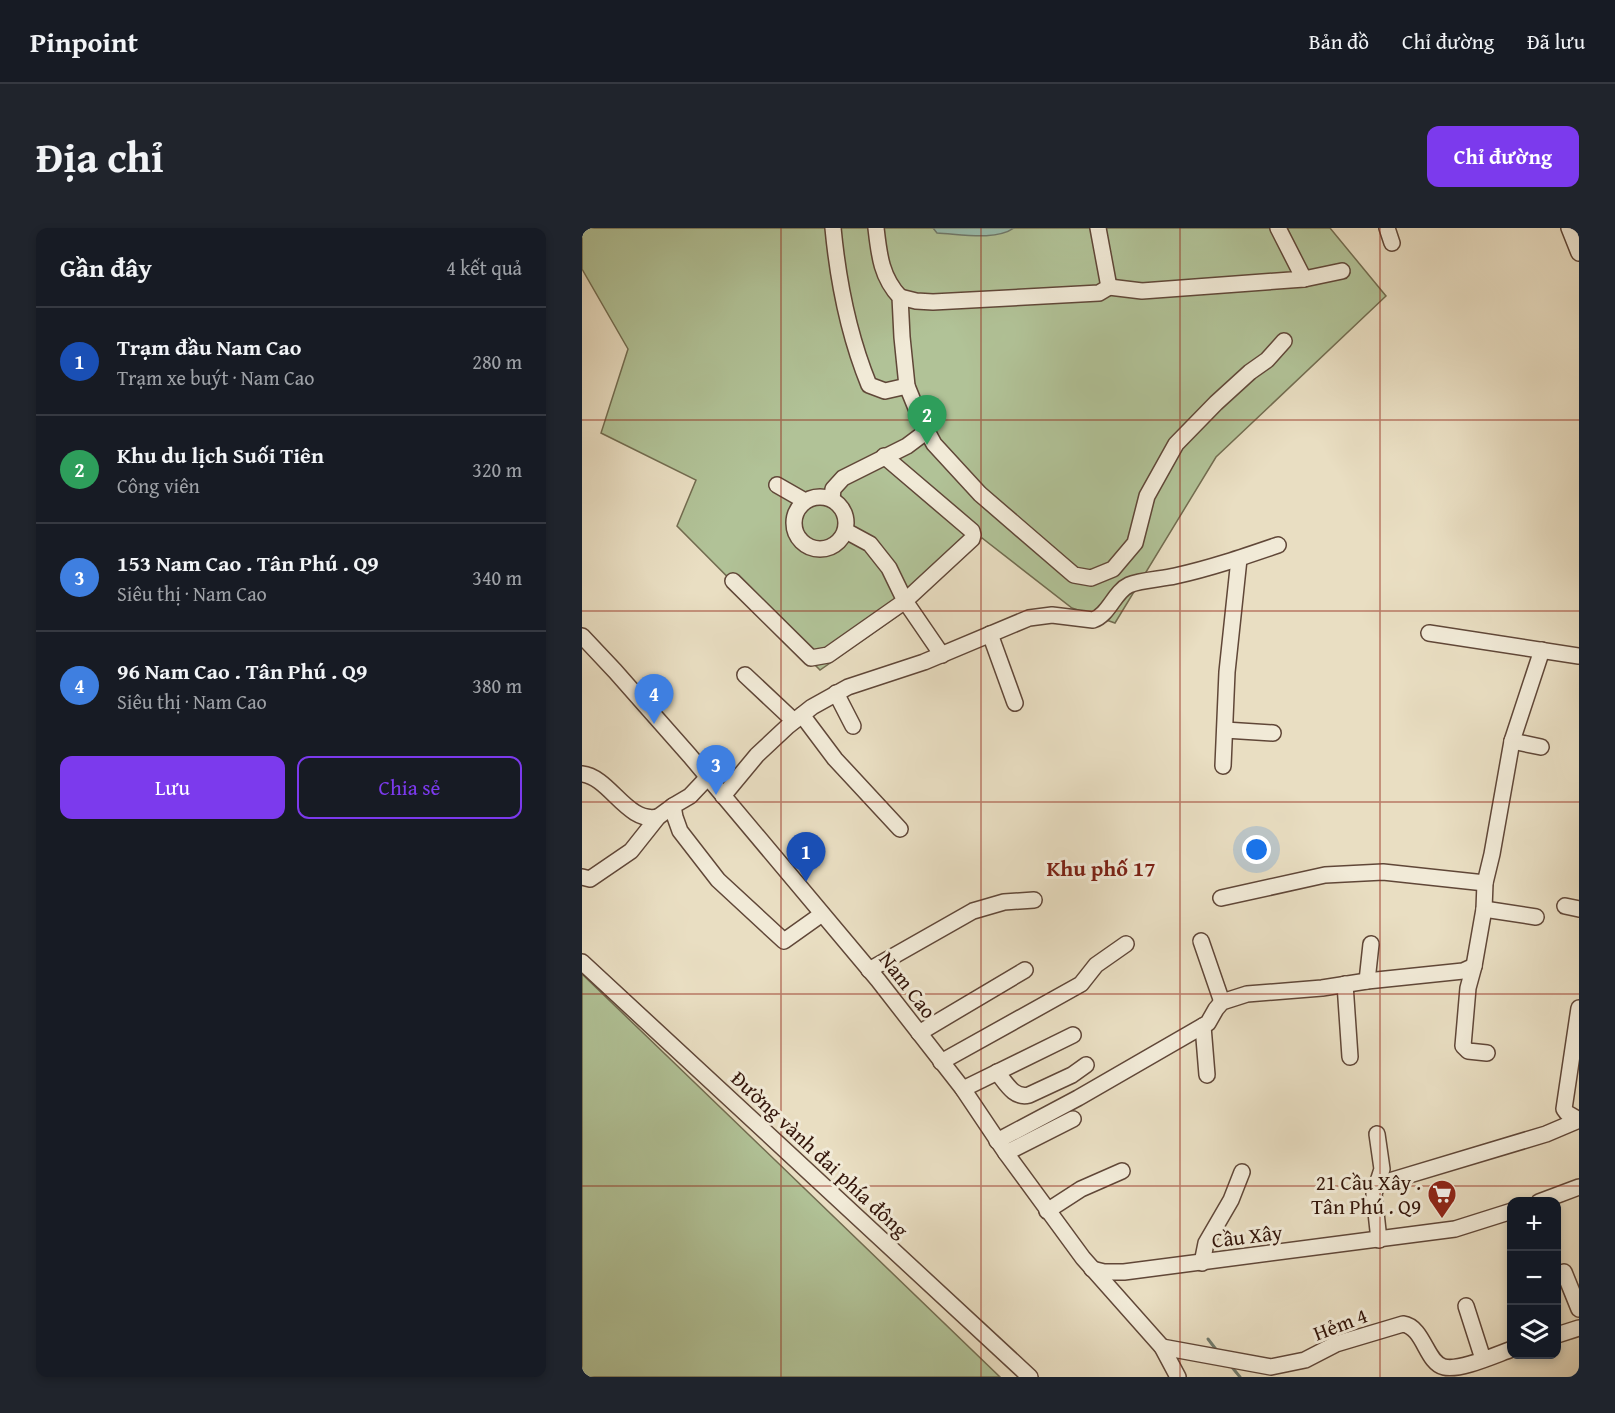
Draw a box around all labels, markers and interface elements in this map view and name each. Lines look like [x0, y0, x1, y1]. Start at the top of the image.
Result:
text: Pinpoint [30, 21, 138, 62]
text: Bản đồ [1309, 26, 1369, 57]
text: Chỉ đường [1402, 26, 1494, 57]
text: Đã lưu [1527, 26, 1585, 57]
text: Địa chỉ [36, 126, 164, 187]
button: Chỉ đường [1427, 126, 1579, 187]
text: Gần đây [60, 248, 152, 287]
text: 4 kết quả [446, 253, 522, 282]
text: Trạm đầu Nam Cao [117, 331, 302, 363]
text: 1 [74, 347, 85, 376]
text: 280 m [472, 347, 522, 376]
text: Trạm xe buýt · Nam Cao [117, 363, 314, 392]
pin: 2 [908, 396, 946, 445]
text: Khu du lịch Suối Tiên [117, 439, 324, 471]
text: 2 [74, 455, 85, 484]
text: 320 m [472, 455, 522, 484]
text: Công viên [117, 471, 200, 500]
text: 153 Nam Cao . Tân Phú . Q9 [117, 547, 379, 579]
text: 3 [74, 563, 85, 592]
text: 340 m [472, 563, 522, 592]
text: Siêu thị · Nam Cao [117, 579, 267, 608]
text: 96 Nam Cao . Tân Phú . Q9 [117, 655, 367, 687]
text: 4 [74, 671, 85, 700]
text: 380 m [472, 671, 522, 700]
pin: 4 [634, 674, 674, 724]
text: Siêu thị · Nam Cao [117, 687, 267, 716]
pin: 3 [696, 746, 736, 795]
button: Lưu [60, 756, 285, 819]
button: Chia sẻ [297, 756, 522, 819]
pin: 1 [786, 832, 826, 882]
your location [1242, 835, 1271, 864]
district label: Khu phố 17 [1046, 852, 1156, 884]
street label: Nam Cao [872, 945, 944, 1025]
street label: Đường vành đai phía đông [724, 1063, 916, 1245]
place label: 21 Cầu Xây . Tân Phú . Q9 [1311, 1167, 1421, 1222]
supermarket icon: 21 Cầu Xây . Tân Phú . Q9 [1426, 1178, 1458, 1220]
map controls [1507, 1197, 1561, 1359]
button: + [1507, 1197, 1561, 1251]
street label: Cầu Xây [1210, 1216, 1285, 1256]
button: − [1507, 1251, 1561, 1305]
street label: Hẻm 4 [1308, 1300, 1372, 1348]
button: layers [1507, 1305, 1561, 1359]

